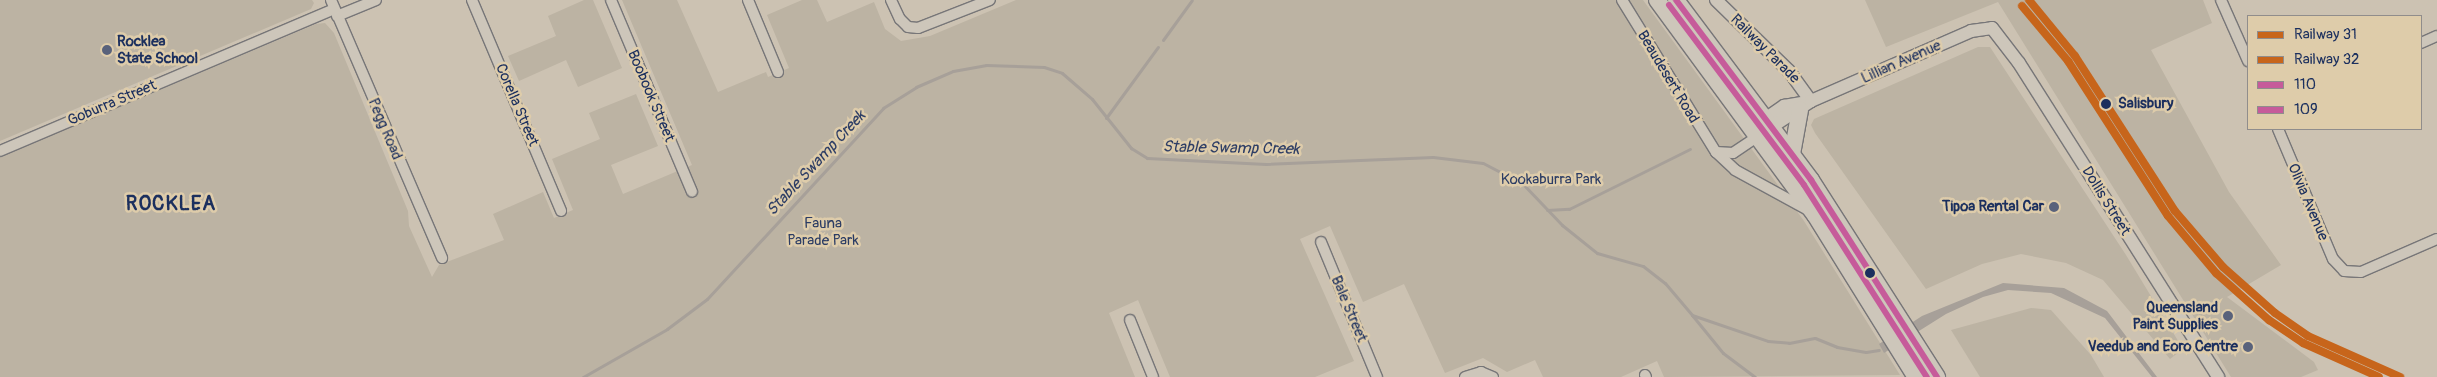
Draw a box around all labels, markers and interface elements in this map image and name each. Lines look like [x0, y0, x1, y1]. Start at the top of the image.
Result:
street label: Railway Parade [1727, 11, 1803, 87]
legend [2247, 15, 2422, 130]
text: Railway 31 [2294, 25, 2357, 44]
street label: Beaudesert Road [1633, 27, 1703, 127]
place label: Rocklea State School [117, 32, 198, 67]
street label: Lillian Avenue [1858, 36, 1944, 88]
marker: Rocklea State School [101, 44, 113, 56]
street label: Boobook Street [624, 47, 678, 145]
text: Railway 32 [2294, 50, 2359, 69]
street label: Corella Street [492, 61, 542, 149]
text: 110 [2294, 75, 2316, 94]
street label: Goburra Street [65, 76, 159, 130]
marker: Salisbury [2097, 95, 2115, 113]
place label: Salisbury [2118, 95, 2173, 113]
street label: Pegg Road [364, 96, 406, 162]
text: 109 [2294, 100, 2318, 119]
water label: Stable Swamp Creek [762, 106, 870, 220]
water label: Stable Swamp Creek [1162, 137, 1300, 159]
street label: Olivia Avenue [2284, 161, 2332, 243]
street label: Dollis Street [2078, 163, 2134, 239]
park label: Kookaburra Park [1501, 171, 1601, 189]
district label: ROCKLEA [125, 191, 217, 215]
place label: Tipoa Rental Car [1942, 198, 2044, 216]
marker: Tipoa Rental Car [2048, 201, 2060, 213]
park label: Fauna Parade Park [787, 214, 859, 249]
unlabelled marker [1865, 268, 1875, 278]
street label: Bale Street [1327, 273, 1371, 345]
place label: Queensland Paint Supplies [2132, 298, 2218, 333]
marker: Queensland Paint Supplies [2222, 310, 2234, 322]
place label: Veedub and Eoro Centre [2088, 338, 2238, 356]
marker: Veedub and Eoro Centre [2242, 341, 2254, 353]

